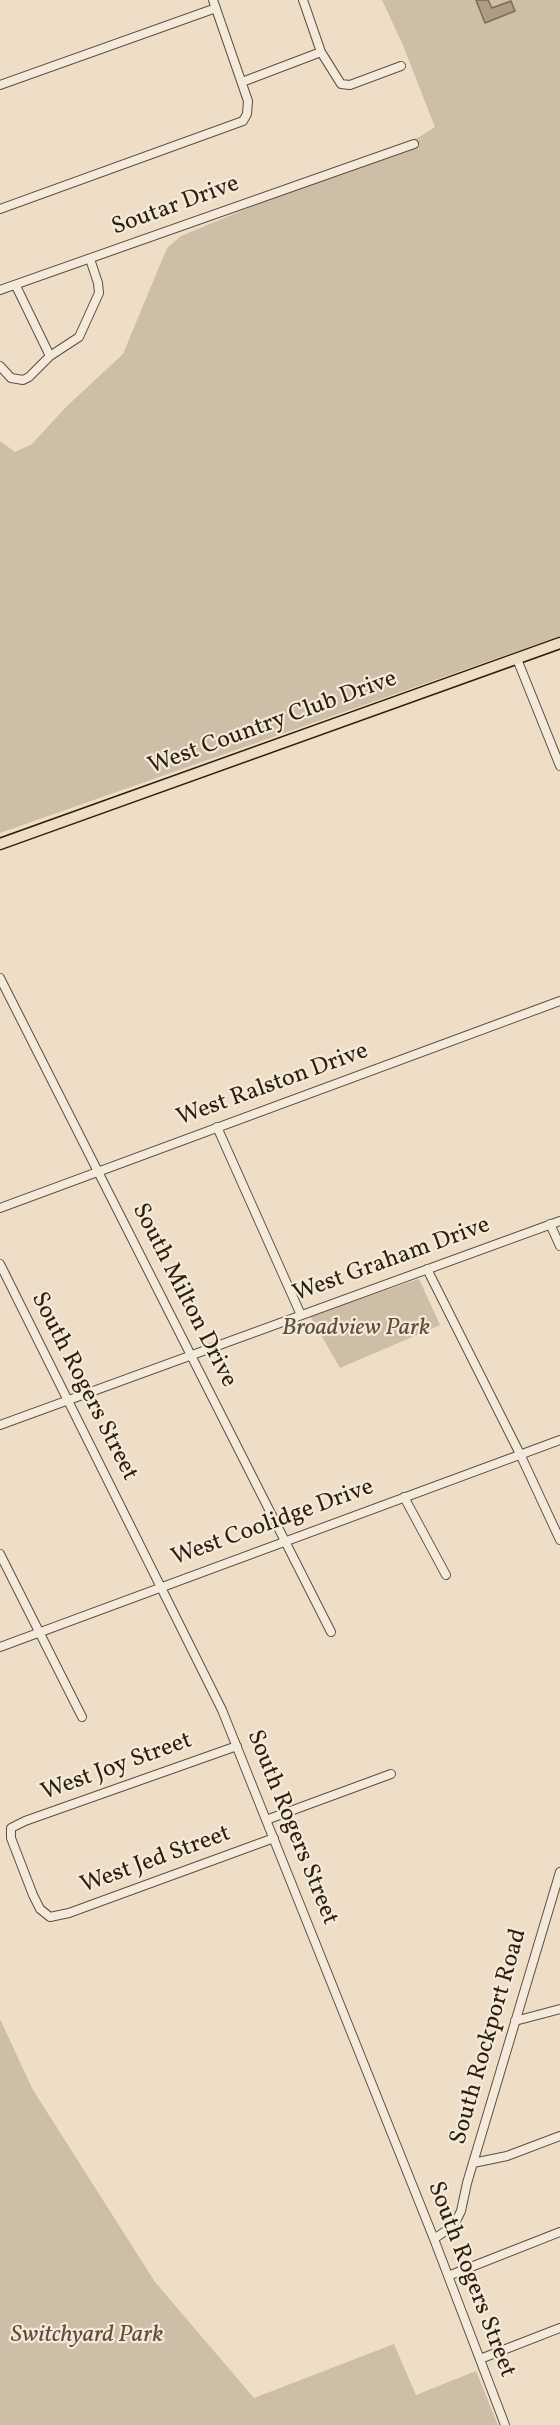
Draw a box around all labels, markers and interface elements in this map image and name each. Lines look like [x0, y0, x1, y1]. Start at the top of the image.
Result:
street label: Soutar Drive [108, 171, 244, 243]
street label: West Country Club Drive [145, 666, 401, 782]
street label: West Ralston Drive [173, 1038, 373, 1134]
street label: South Milton Drive [124, 1199, 242, 1393]
street label: West Graham Drive [290, 1212, 494, 1310]
street label: South Rogers Street [23, 1288, 143, 1486]
park label: Broadview Park [282, 1316, 430, 1344]
street label: West Coolidge Drive [168, 1474, 378, 1574]
street label: South Rogers Street [239, 1726, 343, 1930]
street label: West Joy Street [38, 1727, 196, 1809]
street label: West Jed Street [77, 1821, 235, 1901]
street label: South Rockport Road [445, 1926, 535, 2148]
street label: South Rogers Street [419, 2178, 521, 2382]
park label: Switchyard Park [11, 2323, 163, 2351]

